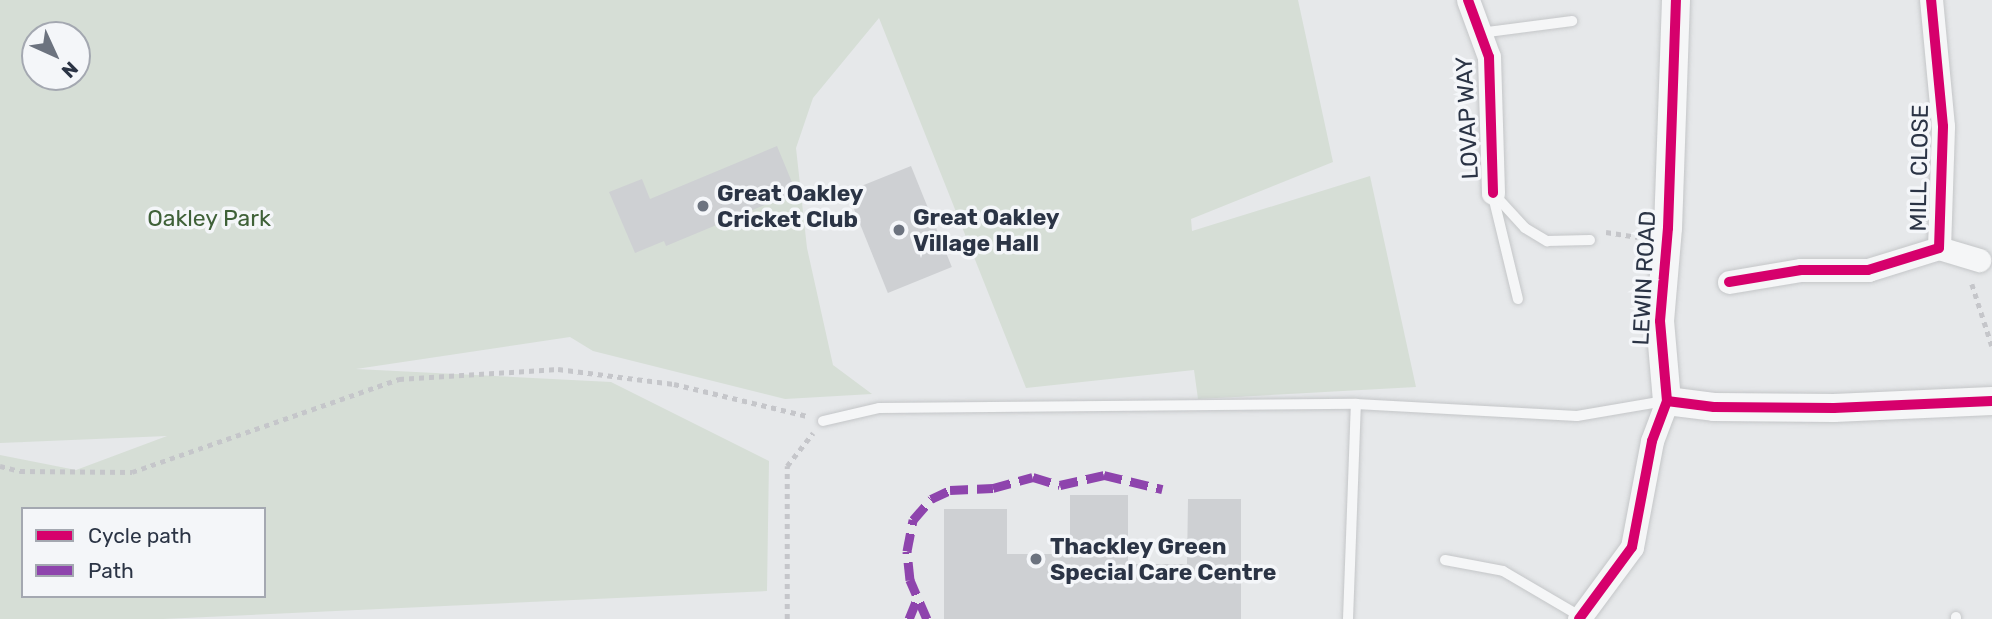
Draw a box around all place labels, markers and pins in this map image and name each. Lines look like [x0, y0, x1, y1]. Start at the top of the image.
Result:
place label: Great Oakley Cricket Club [717, 179, 864, 233]
marker: Great Oakley Cricket Club [695, 198, 711, 214]
place label: Great Oakley Village Hall [913, 203, 1060, 257]
marker: Great Oakley Village Hall [891, 222, 907, 238]
place label: Thackley Green Special Care Centre [1050, 532, 1276, 586]
marker: Thackley Green Special Care Centre [1028, 551, 1044, 567]

